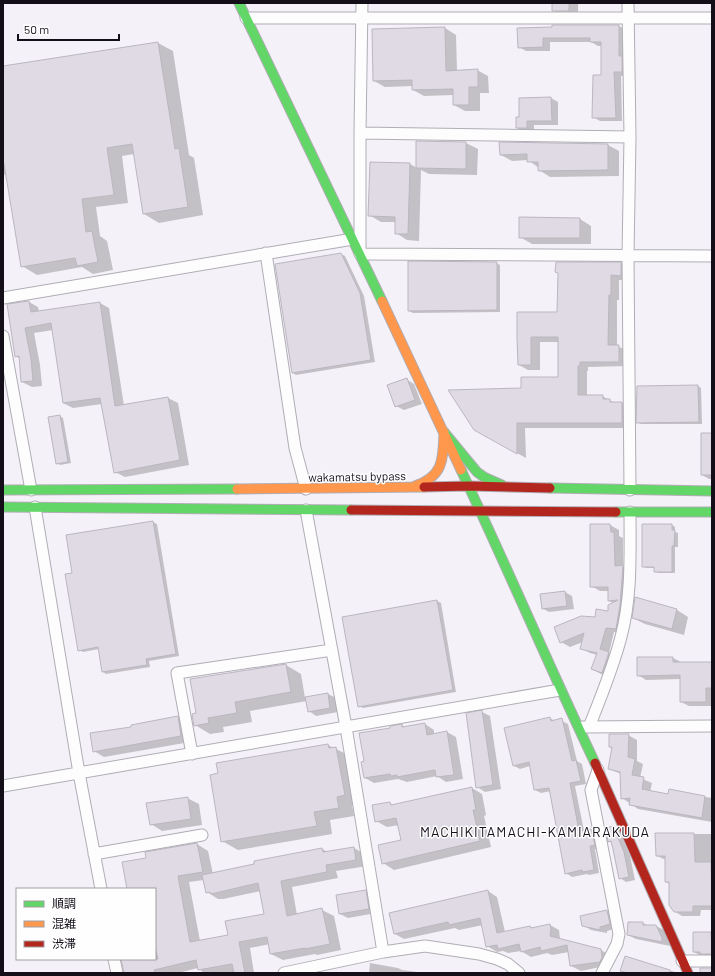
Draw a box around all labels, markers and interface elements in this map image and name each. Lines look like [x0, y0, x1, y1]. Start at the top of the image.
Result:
scale bar [18, 16, 119, 42]
text: 50 m [24, 22, 49, 36]
street label: wakamatsu bypass [308, 468, 406, 484]
district label: MACHIKITAMACHI-KAMIARAKUDA [420, 823, 650, 840]
legend [16, 888, 156, 960]
text: 順調 [52, 896, 76, 910]
text: 混雑 [52, 916, 76, 930]
text: 渋滞 [52, 936, 76, 950]

